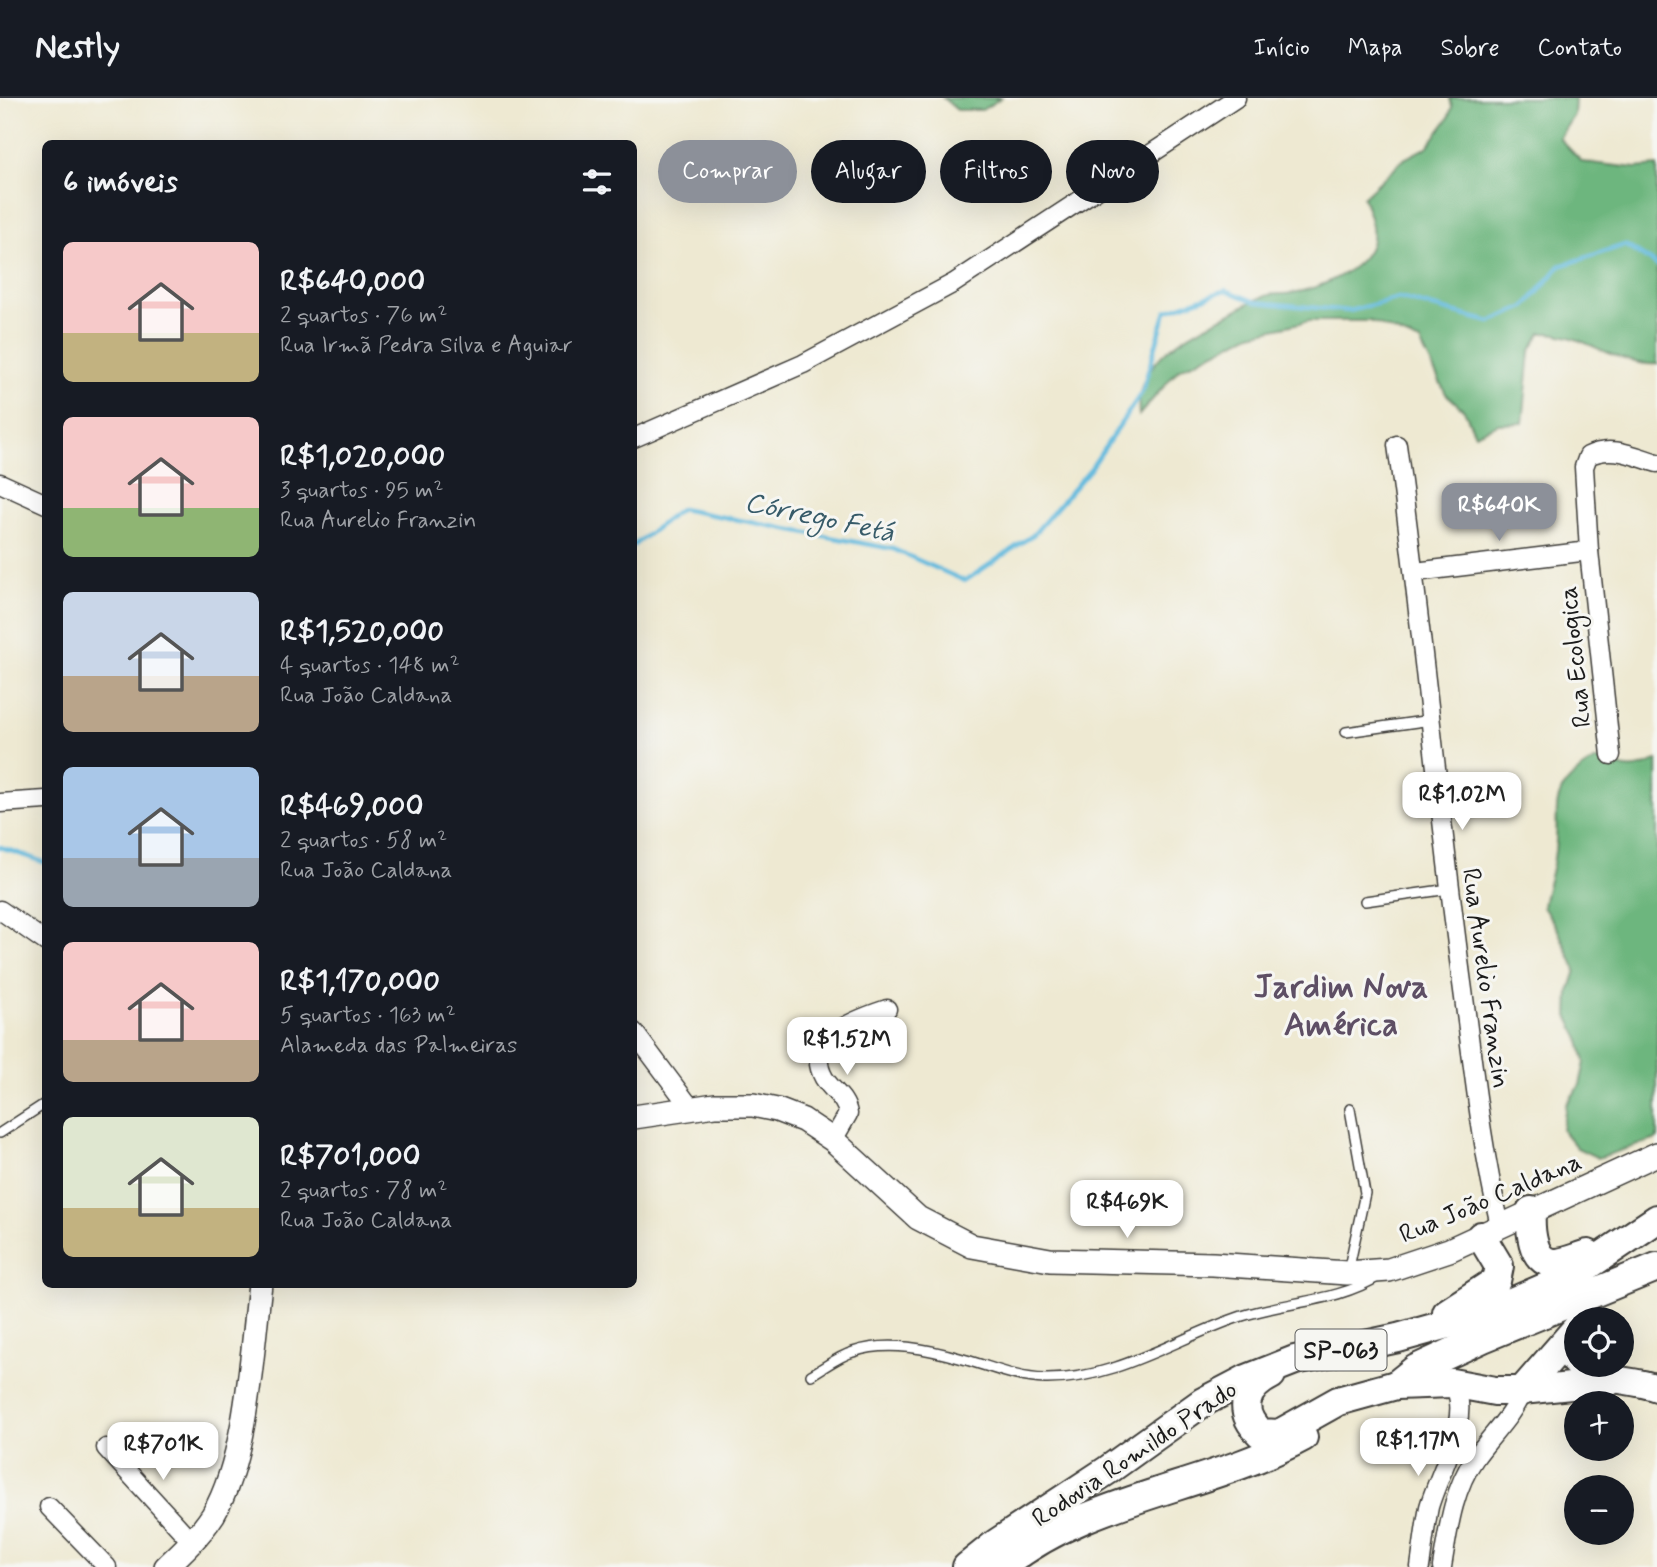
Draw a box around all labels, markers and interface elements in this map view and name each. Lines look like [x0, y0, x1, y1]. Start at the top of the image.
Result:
text: Nestly [35, 26, 120, 70]
text: Início [1253, 33, 1310, 64]
text: Mapa [1348, 33, 1402, 64]
text: Sobre [1440, 33, 1500, 64]
text: Contato [1538, 33, 1622, 64]
chip: Comprar [658, 140, 797, 203]
chip: Alugar [811, 140, 926, 203]
chip: Filtros [940, 140, 1052, 203]
chip: Novo [1066, 140, 1159, 203]
text: 6 imóveis [63, 163, 178, 202]
icon: filters [578, 163, 616, 201]
text: R$640,000 [280, 262, 425, 301]
icon: home [119, 270, 203, 354]
text: 2 quartos · 76 m² [280, 301, 448, 331]
text: Rua Irmã Pedra Silva e Aguiar [280, 331, 573, 361]
text: R$1,020,000 [280, 437, 445, 476]
icon: home [119, 445, 203, 529]
text: 3 quartos · 95 m² [280, 476, 444, 506]
pin: R$640K [1442, 484, 1556, 543]
water label: Córrego Fetá [741, 485, 898, 554]
text: R$640K [1458, 491, 1540, 521]
text: Rua Aurelio Franzin [280, 506, 476, 536]
street label: Rua Ecologica [1552, 584, 1602, 729]
text: R$1,520,000 [280, 612, 444, 651]
icon: home [119, 620, 203, 704]
text: 4 quartos · 148 m² [280, 651, 460, 681]
text: Rua João Caldana [280, 681, 452, 711]
pin: R$1.02M [1397, 772, 1527, 832]
text: R$1.02M [1418, 780, 1506, 810]
text: R$469,000 [280, 787, 423, 826]
icon: home [119, 795, 203, 879]
text: 2 quartos · 58 m² [280, 826, 447, 856]
text: Rua João Caldana [280, 856, 452, 886]
street label: Rua Aurelio Franzin [1453, 866, 1517, 1091]
text: R$1,170,000 [280, 962, 440, 1001]
district label: Jardim Nova América [1254, 966, 1428, 1048]
icon: home [119, 970, 203, 1054]
text: 5 quartos · 163 m² [280, 1001, 456, 1031]
pin: R$1.52M [782, 1018, 912, 1077]
text: R$1.52M [803, 1025, 891, 1055]
text: Alameda das Palmeiras [280, 1031, 517, 1061]
text: R$701,000 [280, 1137, 421, 1176]
icon: home [119, 1145, 203, 1229]
street label: Rua João Caldana [1394, 1145, 1587, 1253]
text: 2 quartos · 78 m² [280, 1176, 447, 1206]
pin: R$469K [1070, 1180, 1184, 1240]
text: R$469K [1086, 1188, 1168, 1218]
text: Rua João Caldana [280, 1206, 452, 1236]
map controls [1564, 1307, 1634, 1545]
button: locate [1564, 1307, 1634, 1377]
road number: SP-063 [1296, 1330, 1386, 1370]
street label: Rodovia Romildo Prado [1026, 1373, 1244, 1536]
button: + [1564, 1391, 1634, 1461]
pin: R$1.17M [1353, 1418, 1483, 1478]
pin: R$701K [106, 1422, 220, 1482]
text: R$1.17M [1376, 1426, 1460, 1456]
text: R$701K [123, 1430, 203, 1460]
button: − [1564, 1475, 1634, 1545]

